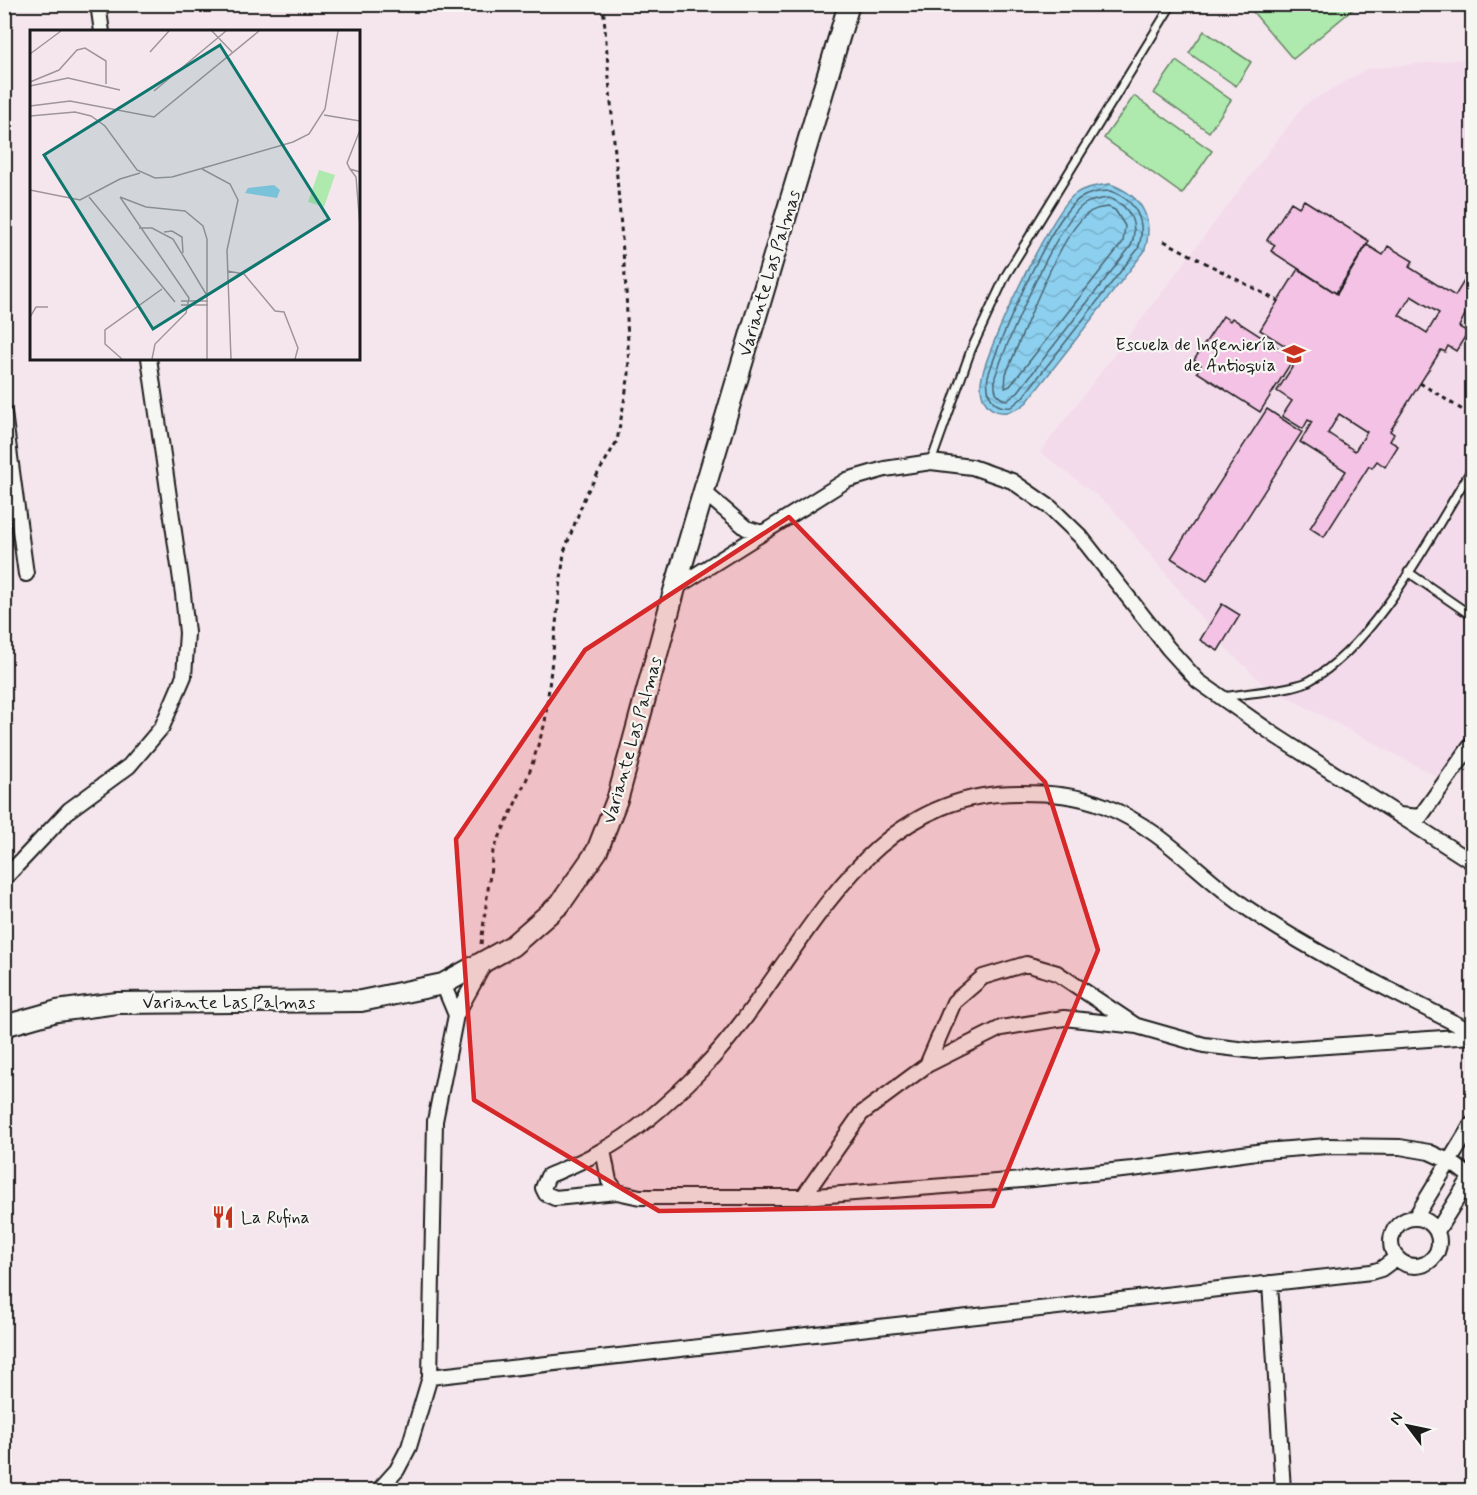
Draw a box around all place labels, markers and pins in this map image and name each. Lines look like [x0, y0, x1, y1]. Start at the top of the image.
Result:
place label: Escuela de Ingeniería de Antioquia [1115, 333, 1276, 378]
school or university icon: Escuela de Ingeniería de Antioquia [1281, 341, 1307, 367]
restaurant icon: La Rufina [210, 1204, 236, 1230]
place label: La Rufina [241, 1206, 310, 1230]

